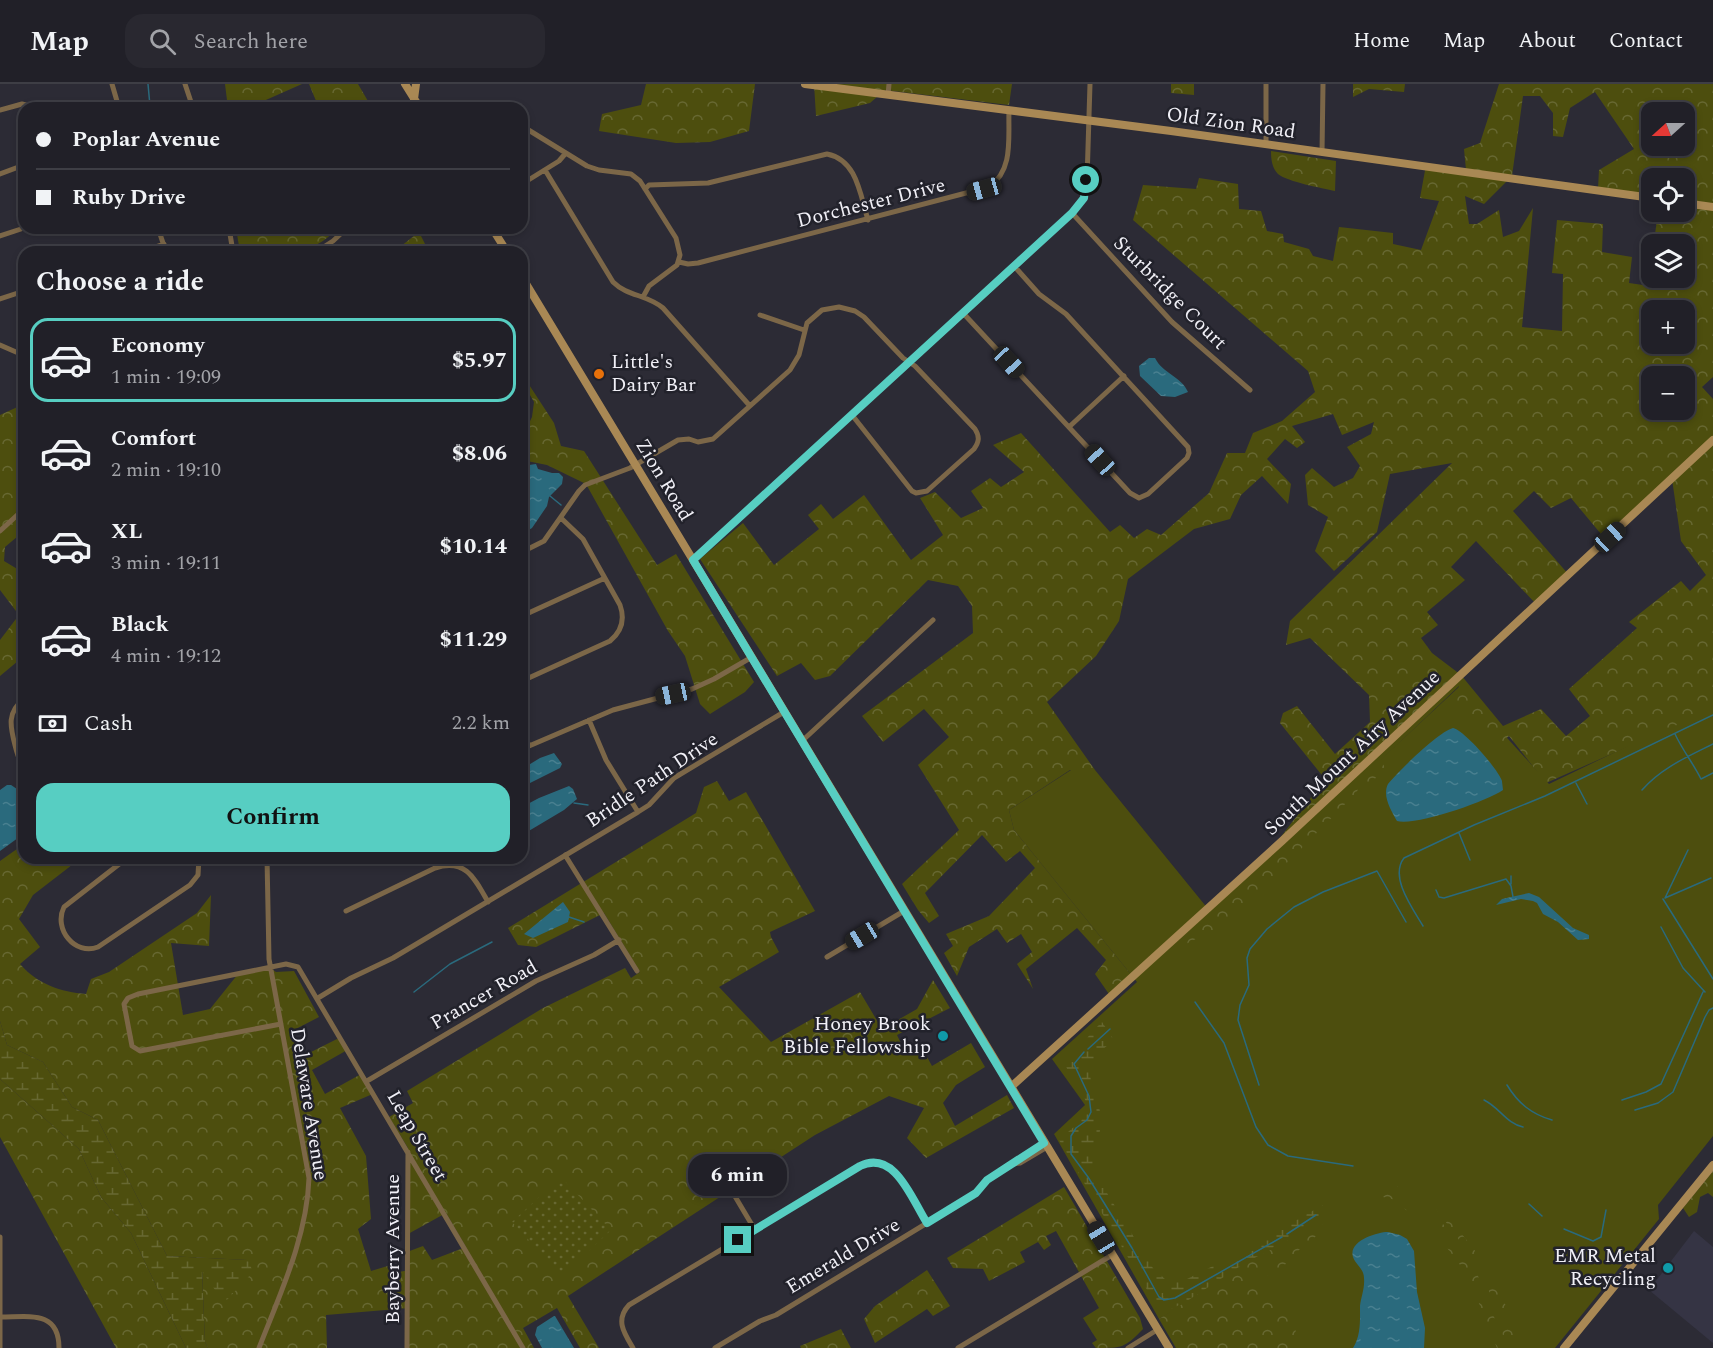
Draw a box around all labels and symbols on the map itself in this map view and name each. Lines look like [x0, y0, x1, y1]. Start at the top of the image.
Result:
street label: Old Zion Road [1165, 99, 1297, 147]
north arrow [1641, 102, 1695, 156]
route start [1072, 166, 1099, 193]
street label: Dorchester Drive [793, 170, 949, 236]
car [964, 176, 1004, 202]
street label: Sturbridge Court [1106, 229, 1234, 357]
car [990, 343, 1028, 381]
place label: Little's Dairy Bar [611, 347, 696, 400]
marker: Little's Dairy Bar [592, 367, 606, 381]
street label: Zion Road [628, 433, 700, 527]
car [1081, 441, 1119, 479]
car [1591, 518, 1629, 556]
street label: South Mount Airy Avenue [1257, 663, 1447, 843]
car [654, 681, 692, 707]
street label: Bridle Path Drive [580, 725, 724, 835]
car [842, 919, 882, 953]
street label: Prancer Road [425, 952, 543, 1038]
place label: Honey Brook Bible Fellowship [783, 1009, 931, 1062]
street label: Delaware Avenue [282, 1025, 336, 1183]
marker: Honey Brook Bible Fellowship [936, 1029, 950, 1043]
street label: Leap Street [379, 1085, 455, 1187]
callout: 6 min [688, 1153, 788, 1195]
street label: Bayberry Avenue [378, 1174, 408, 1324]
street label: Emerald Drive [780, 1210, 906, 1302]
car [1084, 1218, 1118, 1258]
route end [724, 1226, 751, 1253]
place label: EMR Metal Recycling [1554, 1241, 1656, 1294]
marker: EMR Metal Recycling [1661, 1261, 1675, 1275]

